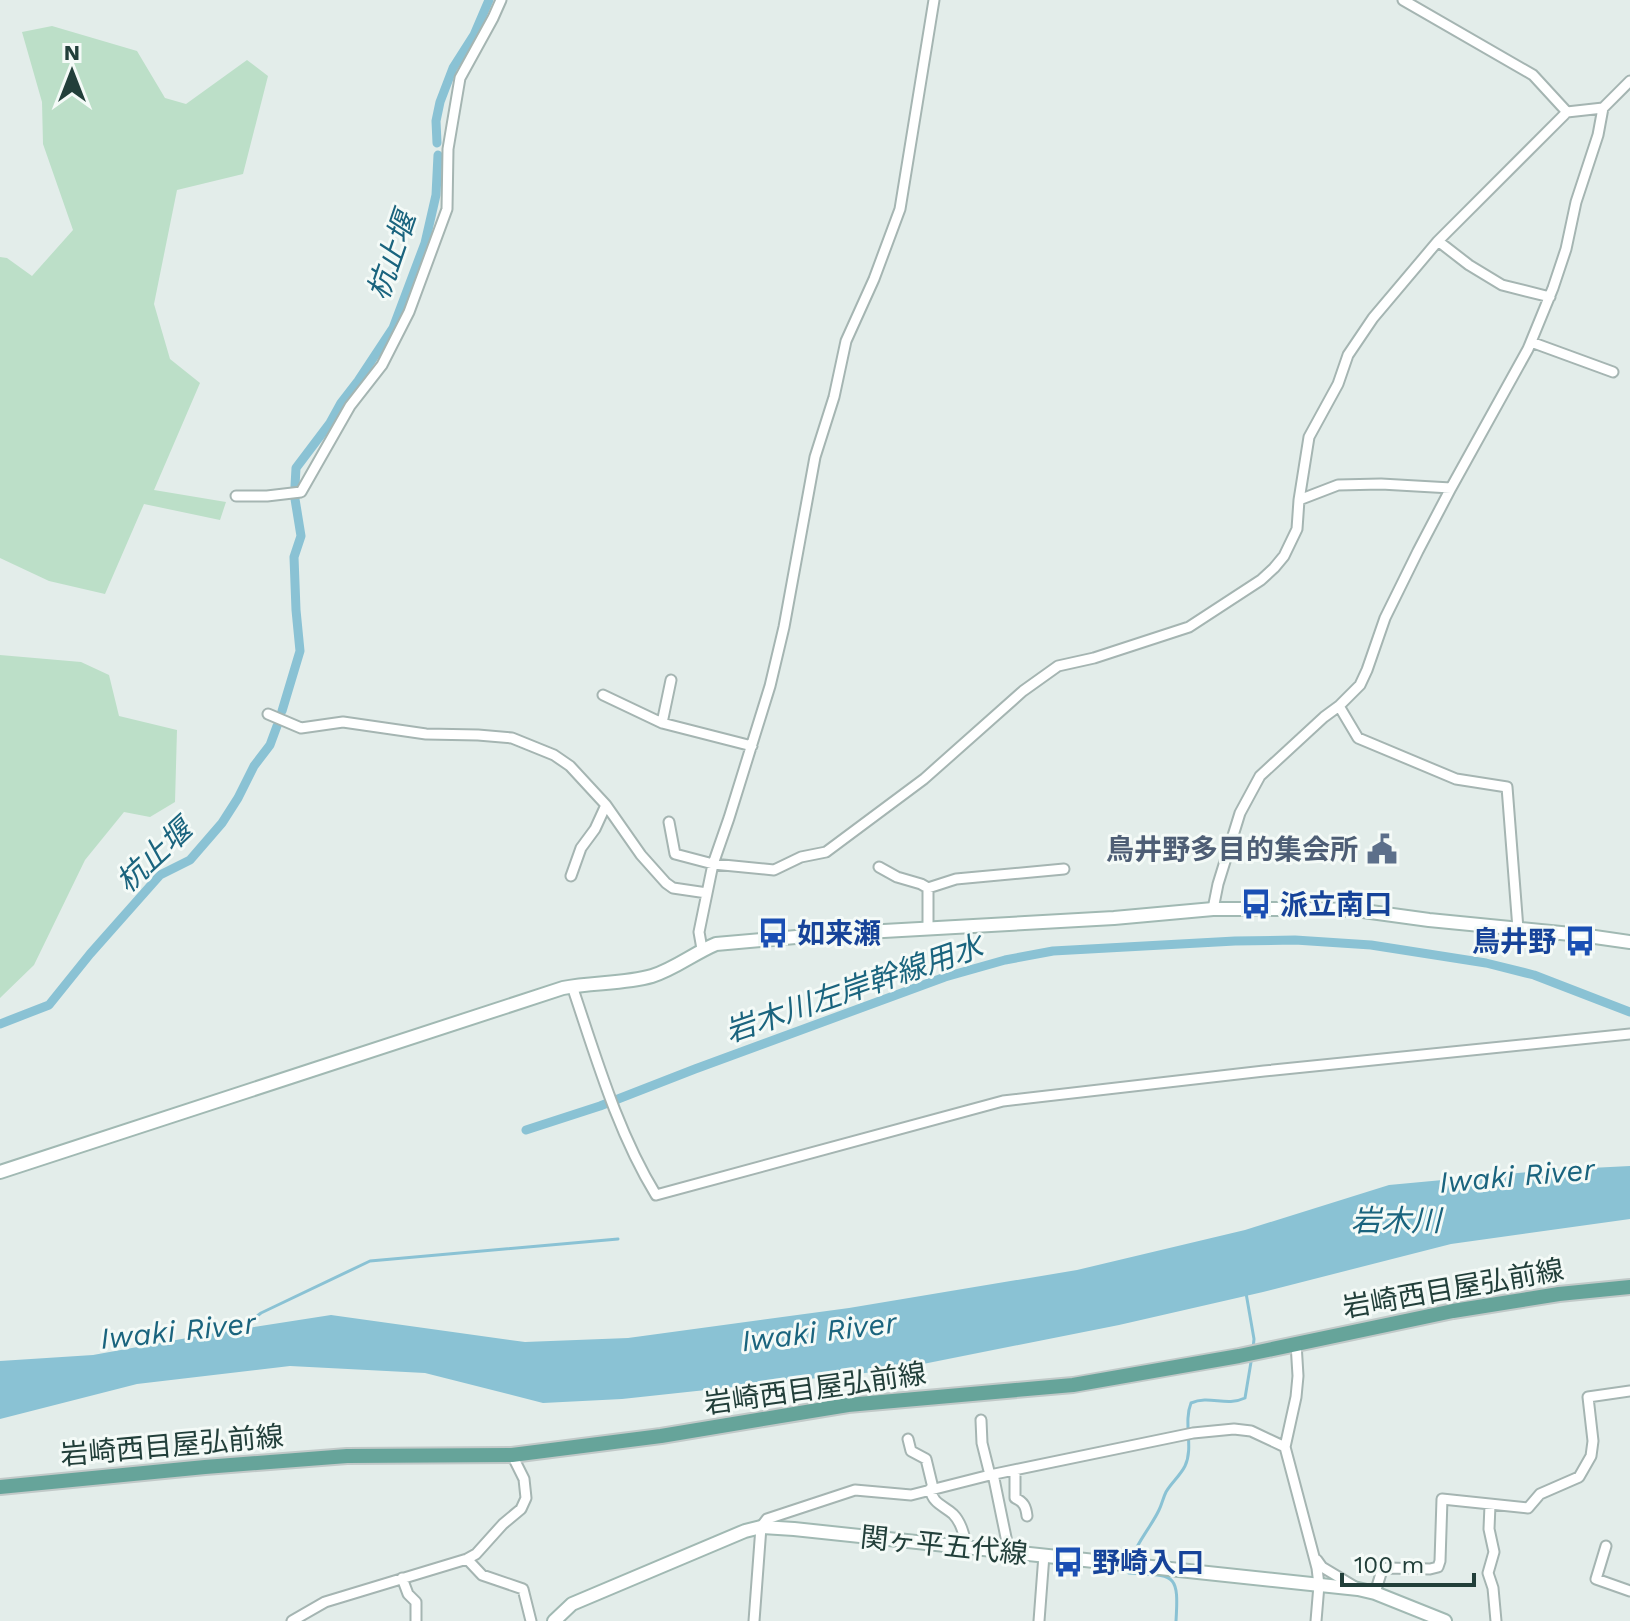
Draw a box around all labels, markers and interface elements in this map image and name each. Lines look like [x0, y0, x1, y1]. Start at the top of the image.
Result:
north arrow [32, 32, 112, 112]
text: N [64, 40, 80, 65]
water label: 杭止堰 [360, 203, 424, 304]
water label: 杭止堰 [109, 809, 202, 899]
public building icon: 鳥井野多目的集会所 [1365, 832, 1399, 866]
place label: 鳥井野多目的集会所 [1106, 833, 1358, 866]
bus stop icon: 派立南口 [1239, 887, 1273, 921]
place label: 派立南口 [1280, 888, 1392, 921]
bus stop icon: 如来瀬 [756, 916, 790, 950]
place label: 如来瀬 [797, 917, 881, 950]
bus stop icon: 鳥井野 [1563, 924, 1597, 958]
place label: 鳥井野 [1472, 925, 1556, 958]
water label: 岩木川左岸幹線用水 [720, 927, 990, 1049]
water label: Iwaki River [1438, 1151, 1598, 1200]
water label: 岩木川 [1351, 1203, 1444, 1238]
street label: 岩崎西目屋弘前線 [1340, 1253, 1566, 1324]
water label: Iwaki River [739, 1304, 900, 1358]
water label: Iwaki River [98, 1305, 259, 1356]
street label: 岩崎西目屋弘前線 [702, 1357, 928, 1420]
street label: 岩崎西目屋弘前線 [59, 1419, 285, 1472]
street label: 関ヶ平五代線 [859, 1520, 1029, 1571]
scale bar [1342, 1537, 1474, 1587]
bus stop icon: 野崎入口 [1051, 1545, 1085, 1579]
place label: 野崎入口 [1092, 1546, 1204, 1579]
text: 100 m [1354, 1551, 1424, 1579]

